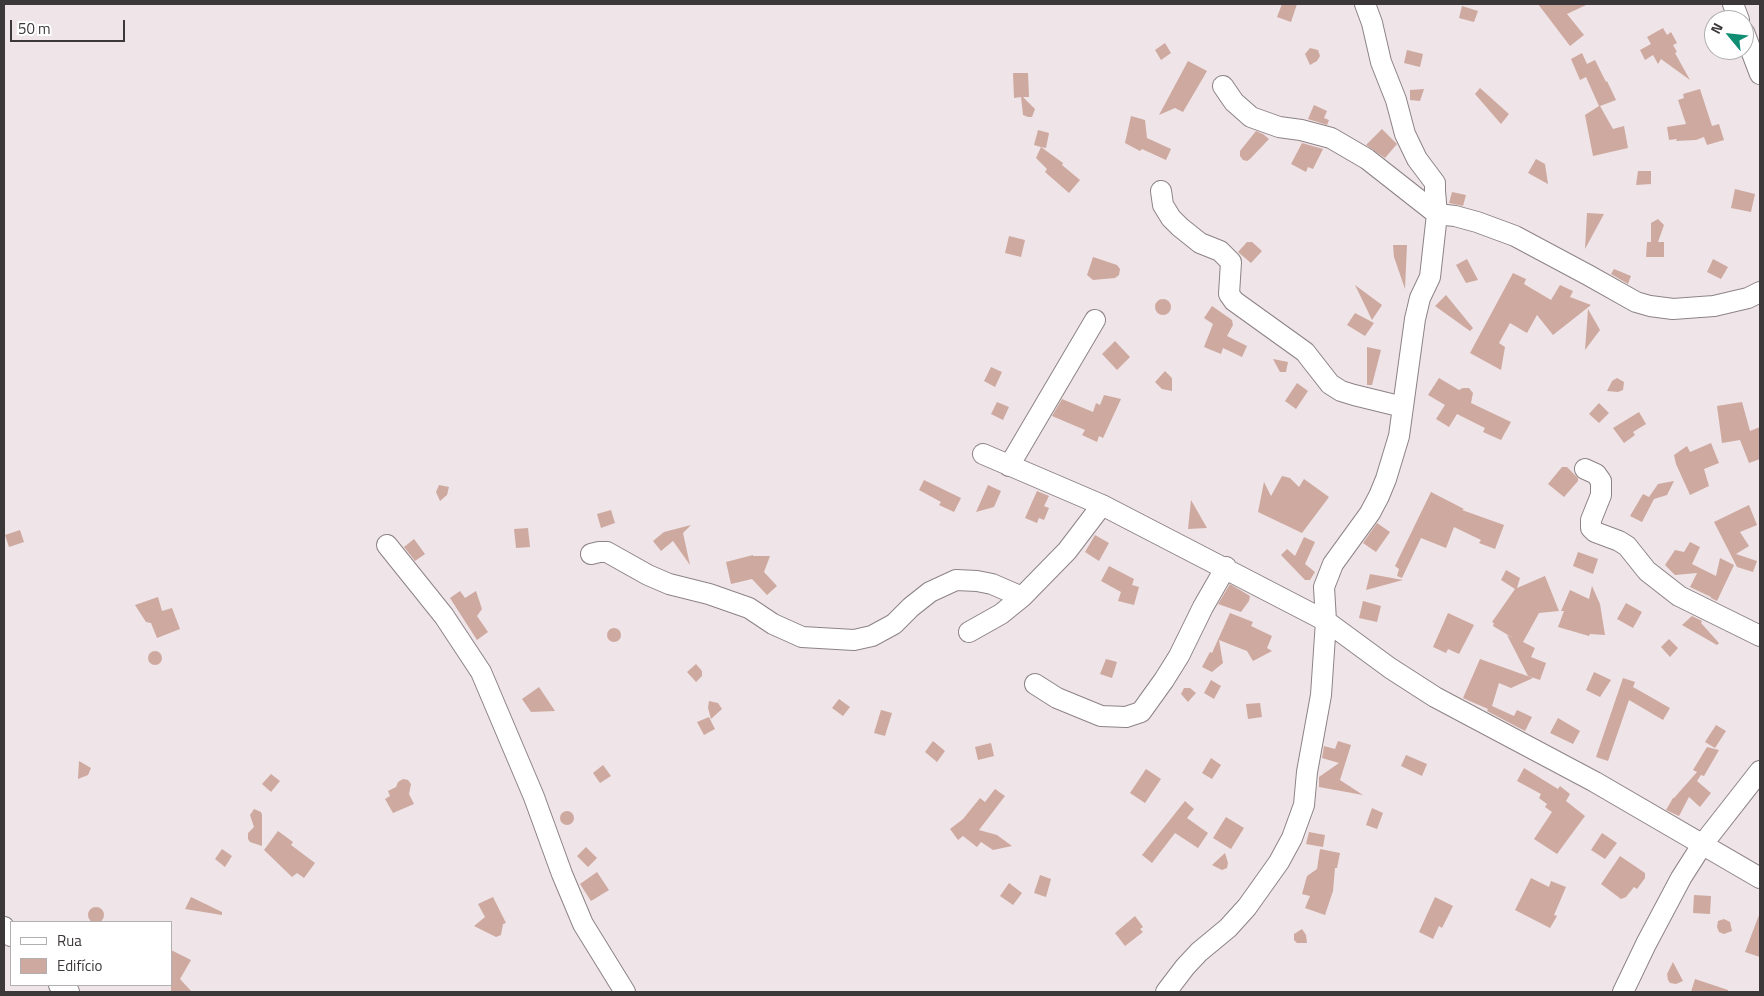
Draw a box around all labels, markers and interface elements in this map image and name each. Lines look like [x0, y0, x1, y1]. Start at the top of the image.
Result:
scale bar [12, 10, 128, 42]
north arrow [1704, 10, 1754, 60]
text: 50 m [18, 17, 51, 40]
text: N [1705, 19, 1728, 37]
legend [10, 921, 172, 986]
text: Rua [57, 929, 82, 952]
text: Edifício [57, 954, 102, 977]

